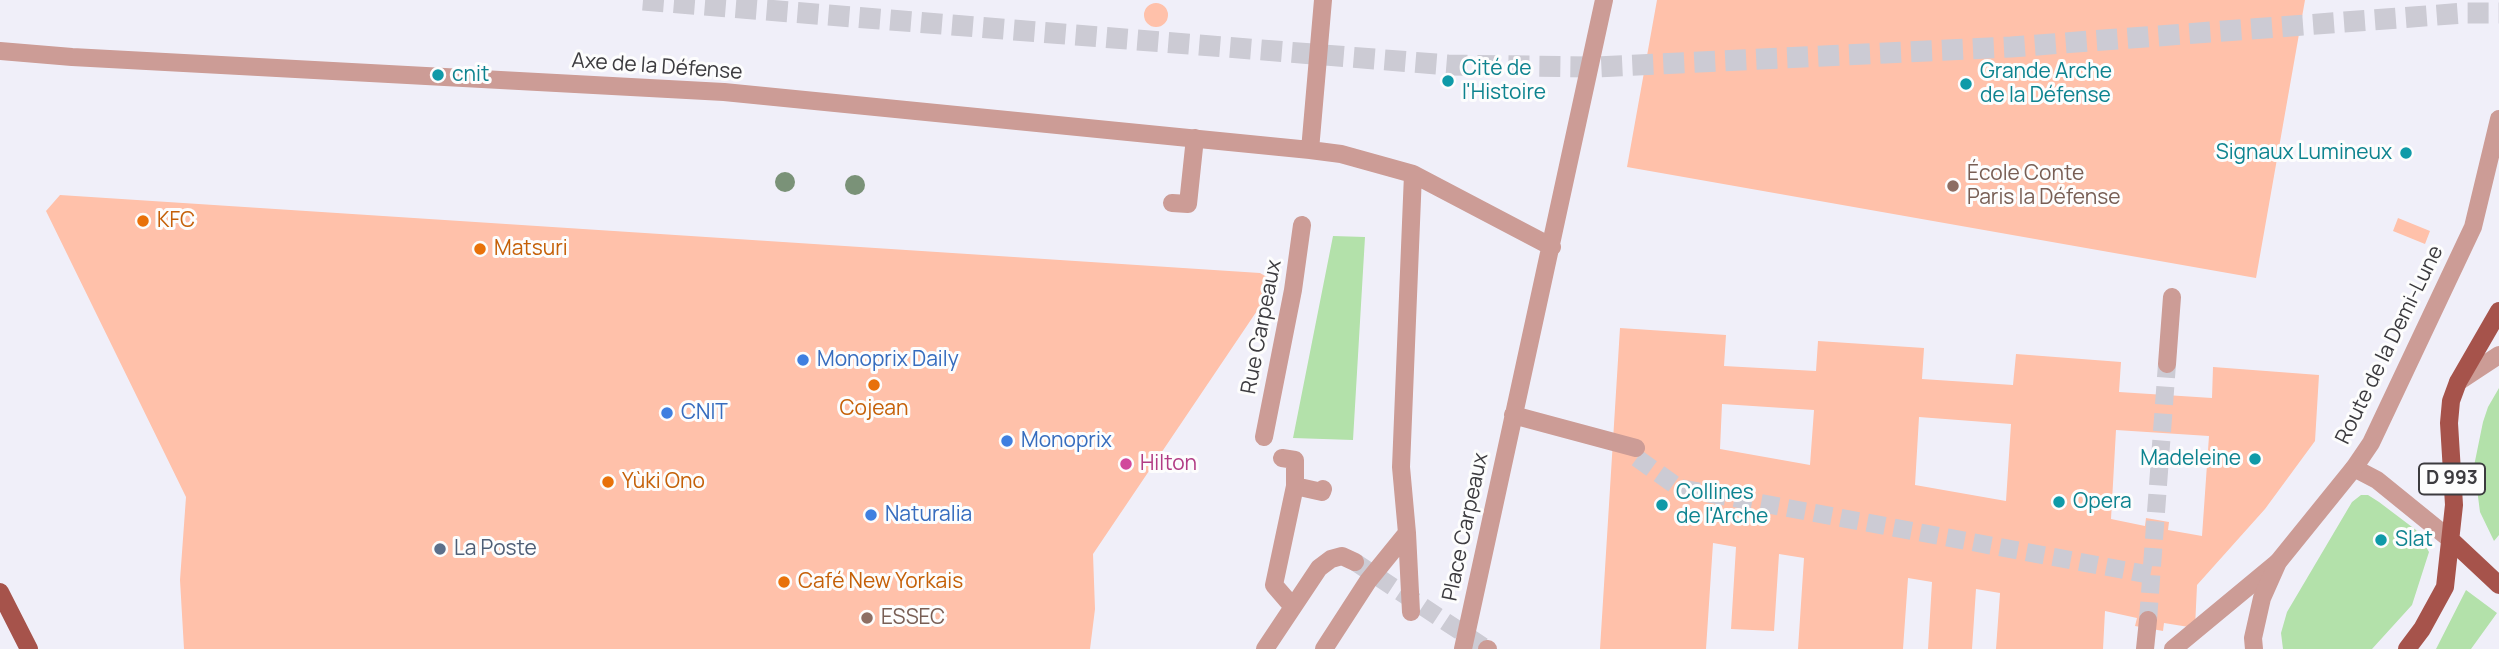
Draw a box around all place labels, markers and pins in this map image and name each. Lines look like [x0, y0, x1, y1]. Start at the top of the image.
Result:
place label: Cité de l'Histoire [1462, 56, 1546, 106]
place label: Grande Arche de la Défense [1980, 59, 2112, 109]
place label: cnit [452, 62, 489, 88]
marker: cnit [430, 67, 446, 83]
marker: Cité de l'Histoire [1440, 73, 1456, 89]
marker: Grande Arche de la Défense [1958, 76, 1974, 92]
place label: Signaux Lumineux [2216, 140, 2392, 166]
marker: Signaux Lumineux [2398, 145, 2414, 161]
place label: École Conte Paris la Défense [1967, 161, 2120, 211]
marker: École Conte Paris la Défense [1945, 178, 1961, 194]
place label: KFC [157, 208, 195, 234]
marker: KFC [135, 213, 151, 229]
place label: Matsuri [494, 236, 568, 262]
marker: Matsuri [472, 241, 488, 257]
place label: Monoprix Daily [817, 347, 959, 373]
marker: Monoprix Daily [795, 352, 811, 368]
marker: Cojean [866, 377, 882, 393]
place label: Cojean [840, 396, 908, 422]
place label: CNIT [681, 400, 728, 426]
marker: CNIT [659, 405, 675, 421]
place label: Monoprix [1021, 428, 1112, 454]
marker: Monoprix [999, 433, 1015, 449]
place label: Madeleine [2140, 446, 2241, 472]
place label: Hilton [1140, 451, 1197, 477]
marker: Madeleine [2247, 451, 2263, 467]
marker: Hilton [1118, 456, 1134, 472]
place label: Yùki Ono [622, 469, 705, 495]
marker: Yùki Ono [600, 474, 616, 490]
place label: Collines de l'Arche [1676, 480, 1768, 530]
place label: Opera [2073, 489, 2132, 515]
marker: Opera [2051, 494, 2067, 510]
marker: Collines de l'Arche [1654, 497, 1670, 513]
place label: Naturalia [885, 502, 972, 528]
marker: Naturalia [863, 507, 879, 523]
place label: Slat [2395, 527, 2433, 553]
marker: Slat [2373, 532, 2389, 548]
place label: La Poste [454, 536, 537, 562]
marker: La Poste [432, 541, 448, 557]
place label: Café New Yorkais [798, 569, 963, 595]
marker: Café New Yorkais [776, 574, 792, 590]
place label: ESSEC [881, 605, 945, 631]
marker: ESSEC [859, 610, 875, 626]

